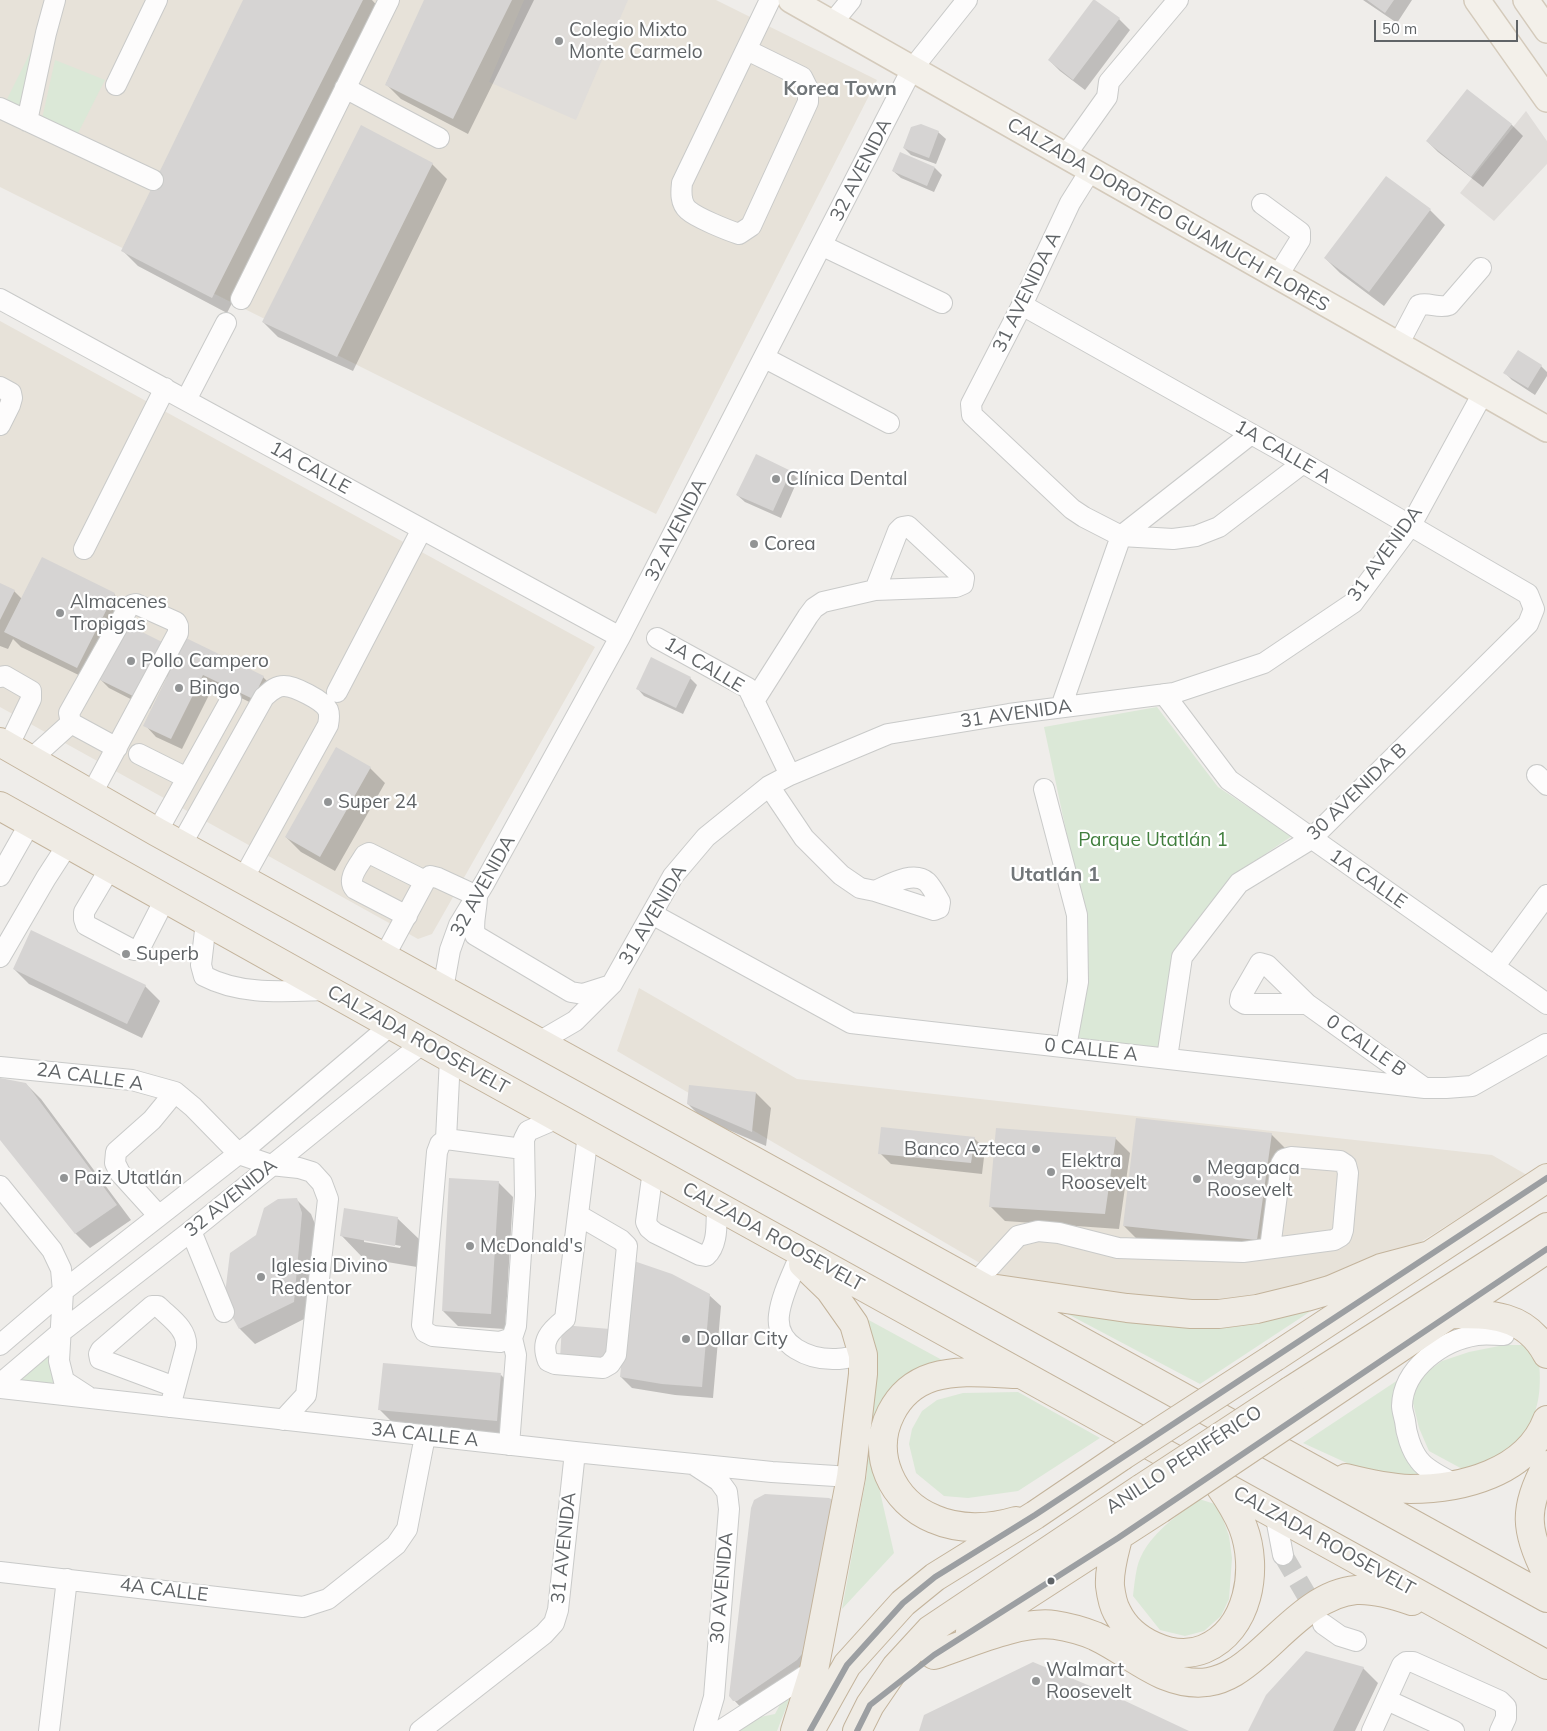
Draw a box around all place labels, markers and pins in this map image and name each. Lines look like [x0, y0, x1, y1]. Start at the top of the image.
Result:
place label: Colegio Mixto Monte Carmelo [569, 19, 703, 63]
marker: Colegio Mixto Monte Carmelo [553, 35, 565, 47]
place label: Clínica Dental [786, 468, 908, 490]
marker: Clínica Dental [770, 473, 782, 485]
place label: Corea [764, 533, 816, 555]
marker: Corea [748, 538, 760, 550]
place label: Almacenes Tropigas [70, 591, 167, 635]
marker: Almacenes Tropigas [54, 607, 66, 619]
place label: Pollo Campero [141, 650, 269, 672]
marker: Pollo Campero [125, 655, 137, 667]
place label: Bingo [189, 677, 240, 699]
marker: Bingo [173, 682, 185, 694]
place label: Super 24 [338, 791, 417, 813]
marker: Super 24 [322, 796, 334, 808]
place label: Superb [136, 943, 199, 965]
marker: Superb [120, 948, 132, 960]
place label: Banco Azteca [904, 1138, 1026, 1160]
marker: Banco Azteca [1030, 1143, 1042, 1155]
place label: Elektra Roosevelt [1061, 1150, 1147, 1194]
place label: Megapaca Roosevelt [1207, 1157, 1300, 1201]
marker: Elektra Roosevelt [1045, 1166, 1057, 1178]
place label: Paiz Utatlán [74, 1167, 182, 1189]
marker: Paiz Utatlán [58, 1172, 70, 1184]
marker: Megapaca Roosevelt [1191, 1173, 1203, 1185]
place label: McDonald's [480, 1235, 583, 1257]
marker: McDonald's [464, 1240, 476, 1252]
place label: Iglesia Divino Redentor [271, 1255, 388, 1299]
marker: Iglesia Divino Redentor [255, 1271, 267, 1283]
place label: Dollar City [696, 1328, 788, 1350]
marker: Dollar City [680, 1333, 692, 1345]
unlabelled marker [1046, 1576, 1056, 1586]
place label: Walmart Roosevelt [1046, 1659, 1132, 1703]
marker: Walmart Roosevelt [1030, 1675, 1042, 1687]

